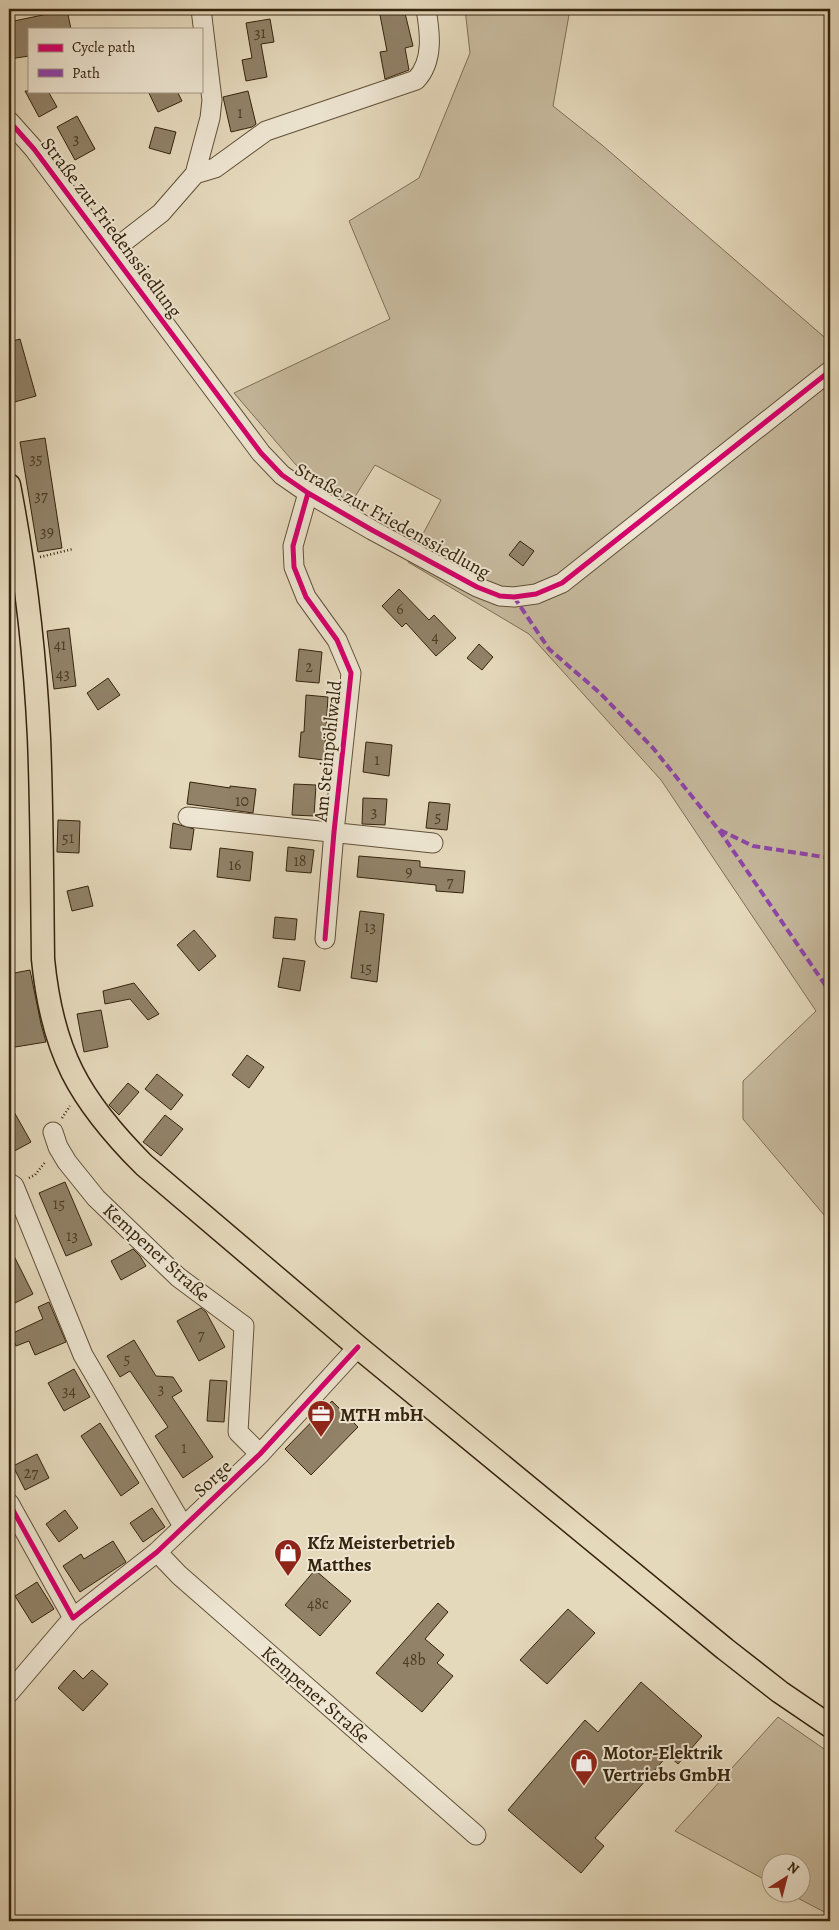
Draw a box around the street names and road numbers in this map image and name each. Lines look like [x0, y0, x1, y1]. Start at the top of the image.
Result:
street label: Straße zur Friedenssiedlung [35, 132, 188, 324]
street label: Straße zur Friedenssiedlung [290, 456, 495, 586]
street label: Am Steinpöhlwald [308, 678, 348, 824]
street label: Kempener Straße [97, 1198, 216, 1308]
street label: Sorge [188, 1454, 238, 1503]
street label: Kempener Straße [255, 1640, 375, 1749]

